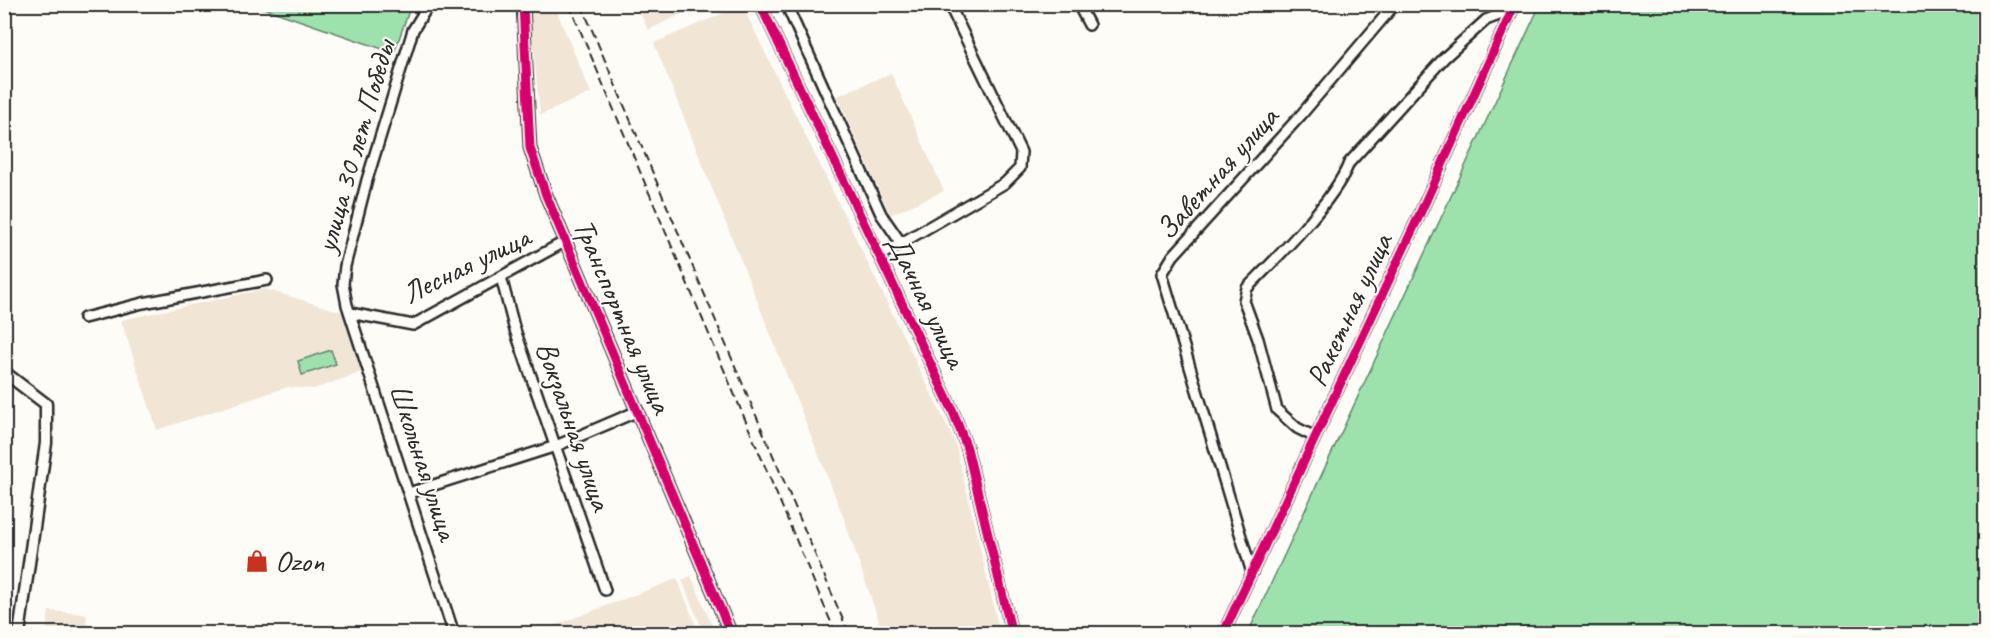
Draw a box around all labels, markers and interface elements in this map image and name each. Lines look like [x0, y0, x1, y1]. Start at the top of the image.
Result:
street label: улица 30 лет Победы [306, 34, 404, 258]
street label: Заветная улица [1147, 97, 1288, 247]
street label: Транспортная улица [565, 213, 682, 421]
street label: Лесная улица [396, 217, 538, 312]
street label: Ракетная улица [1297, 226, 1402, 392]
street label: Дачная улица [878, 228, 977, 376]
street label: Вокзальная улица [527, 337, 621, 517]
street label: Школьная улица [381, 379, 468, 547]
place label: Ozon [275, 542, 325, 580]
shop icon: Ozon [244, 548, 270, 574]

